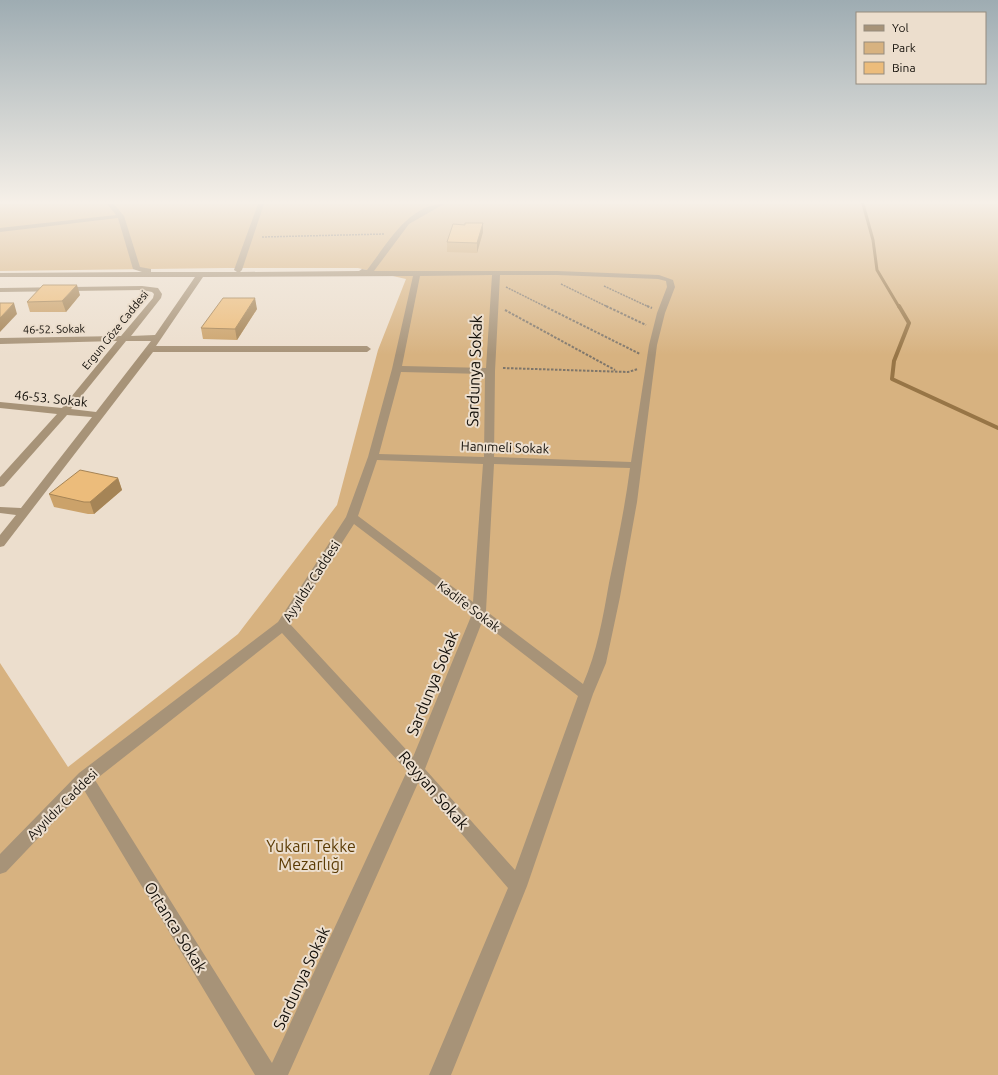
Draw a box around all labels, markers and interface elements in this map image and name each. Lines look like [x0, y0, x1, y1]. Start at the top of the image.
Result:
legend [856, 12, 986, 84]
text: Yol [892, 21, 909, 34]
text: Park [892, 41, 916, 54]
text: Bina [892, 61, 916, 74]
street label: Ergun Göze Caddesi [80, 288, 150, 372]
street label: Sardunya Sokak [463, 315, 485, 427]
street label: 46-52. Sokak [23, 322, 86, 336]
street label: 46-53. Sokak [14, 387, 89, 409]
street label: Hanımeli Sokak [461, 438, 550, 456]
street label: Ayyıldız Caddesi [280, 538, 342, 624]
street label: Kadife Sokak [435, 578, 503, 634]
street label: Sardunya Sokak [403, 628, 461, 738]
street label: Reyyan Sokak [395, 747, 473, 833]
street label: Ayyıldız Caddesi [24, 766, 100, 842]
park label: Yukarı Tekke Mezarlığı [266, 837, 356, 873]
street label: Ortanca Sokak [141, 878, 211, 976]
street label: Sardunya Sokak [269, 923, 333, 1033]

